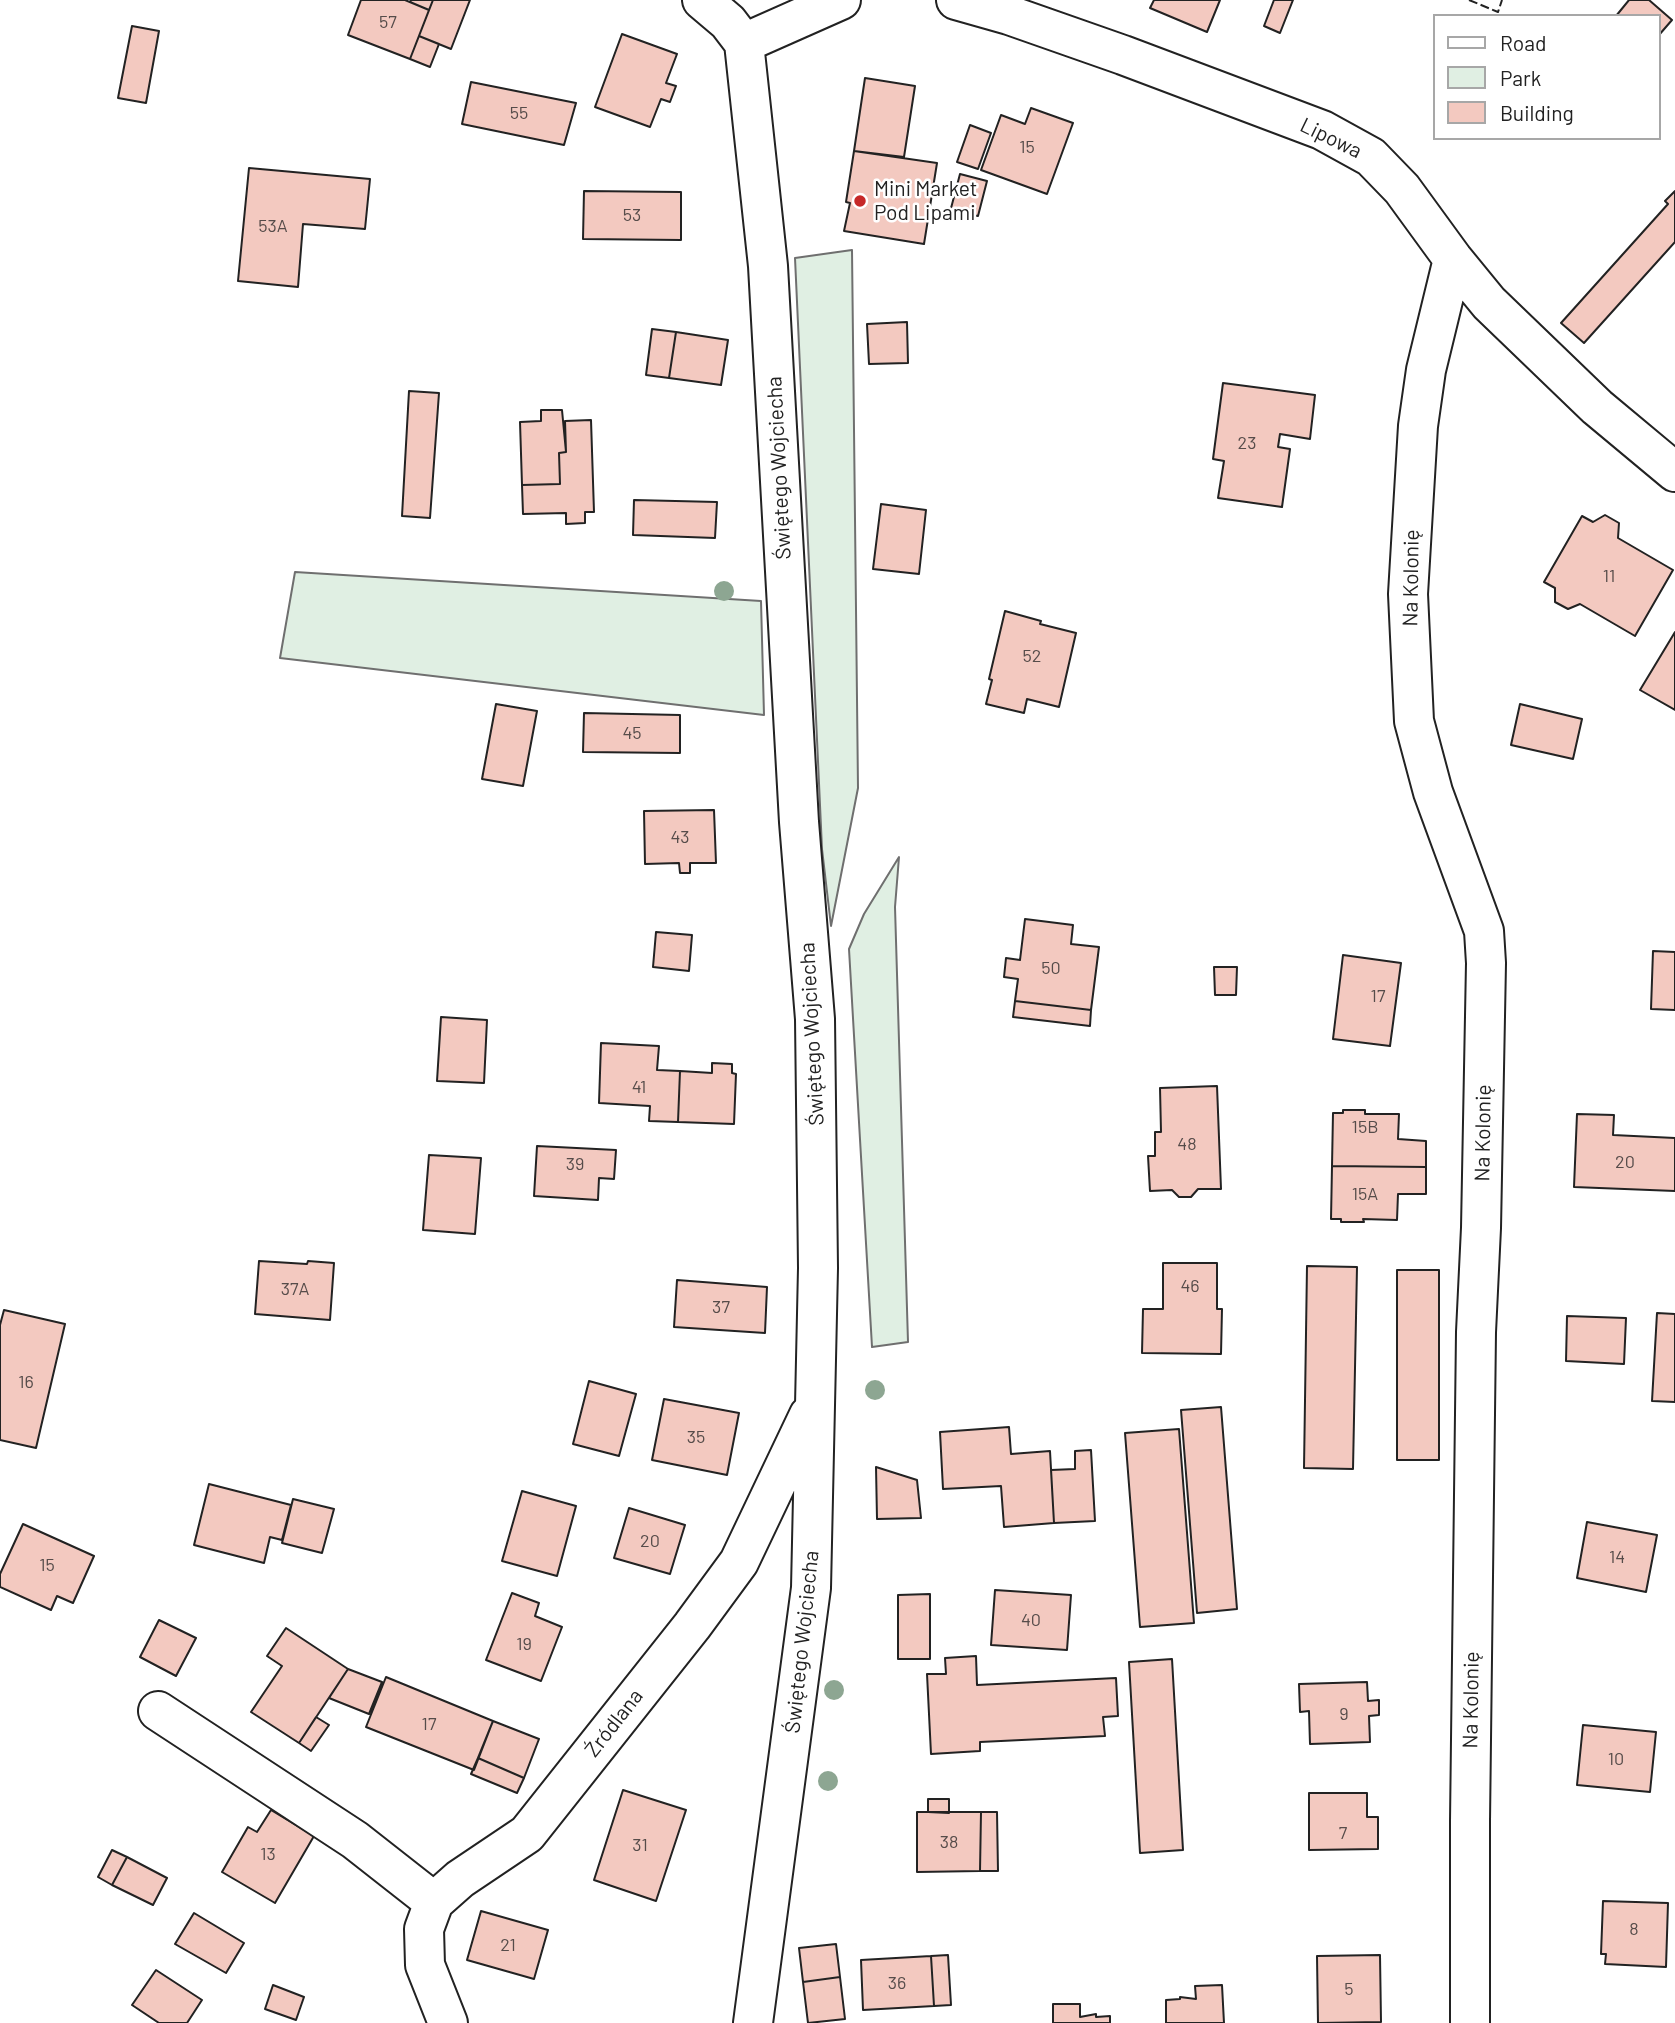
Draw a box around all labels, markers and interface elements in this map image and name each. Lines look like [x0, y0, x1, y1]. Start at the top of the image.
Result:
house number: 57 [379, 11, 397, 33]
legend [1434, 14, 1661, 140]
text: Road [1500, 30, 1546, 55]
text: Park [1500, 65, 1541, 90]
text: Building [1500, 100, 1574, 125]
house number: 55 [510, 102, 528, 124]
street label: Lipowa [1296, 112, 1366, 164]
house number: 15 [1019, 136, 1035, 158]
place label: Mini Market Pod Lipami [874, 176, 977, 226]
marker: Mini Market Pod Lipami [852, 193, 868, 209]
house number: 53 [623, 204, 641, 226]
house number: 53A [258, 215, 288, 237]
street label: Świętego Wojciecha [762, 376, 796, 560]
house number: 23 [1238, 432, 1256, 454]
street label: Na Kolonię [1398, 529, 1424, 627]
house number: 11 [1603, 565, 1615, 587]
house number: 52 [1023, 645, 1041, 667]
house number: 45 [622, 722, 642, 744]
house number: 43 [670, 826, 690, 848]
street label: Świętego Wojciecha [795, 942, 829, 1126]
house number: 50 [1041, 957, 1061, 979]
house number: 17 [1371, 985, 1385, 1007]
house number: 41 [632, 1076, 646, 1098]
street label: Na Kolonię [1470, 1084, 1496, 1182]
house number: 15B [1352, 1116, 1378, 1138]
house number: 48 [1177, 1133, 1197, 1155]
house number: 20 [1615, 1151, 1635, 1173]
house number: 39 [566, 1153, 584, 1175]
house number: 15A [1352, 1183, 1378, 1205]
house number: 46 [1180, 1275, 1200, 1297]
house number: 37A [281, 1278, 309, 1300]
house number: 37 [712, 1296, 730, 1318]
house number: 16 [18, 1371, 34, 1393]
house number: 35 [687, 1426, 705, 1448]
house number: 20 [640, 1530, 660, 1552]
house number: 14 [1609, 1546, 1625, 1568]
street label: Świętego Wojciecha [780, 1549, 824, 1735]
house number: 15 [39, 1554, 55, 1576]
house number: 40 [1021, 1609, 1041, 1631]
house number: 19 [516, 1633, 532, 1655]
street label: Na Kolonię [1458, 1651, 1484, 1749]
street label: Źródlana [580, 1684, 648, 1762]
house number: 9 [1339, 1703, 1349, 1725]
house number: 17 [422, 1713, 436, 1735]
house number: 10 [1608, 1748, 1624, 1770]
house number: 7 [1339, 1822, 1347, 1844]
house number: 38 [940, 1831, 958, 1853]
house number: 31 [632, 1834, 648, 1856]
house number: 13 [260, 1843, 276, 1865]
house number: 8 [1629, 1918, 1639, 1940]
house number: 21 [500, 1934, 516, 1956]
house number: 36 [888, 1972, 906, 1994]
house number: 5 [1344, 1978, 1354, 2000]

